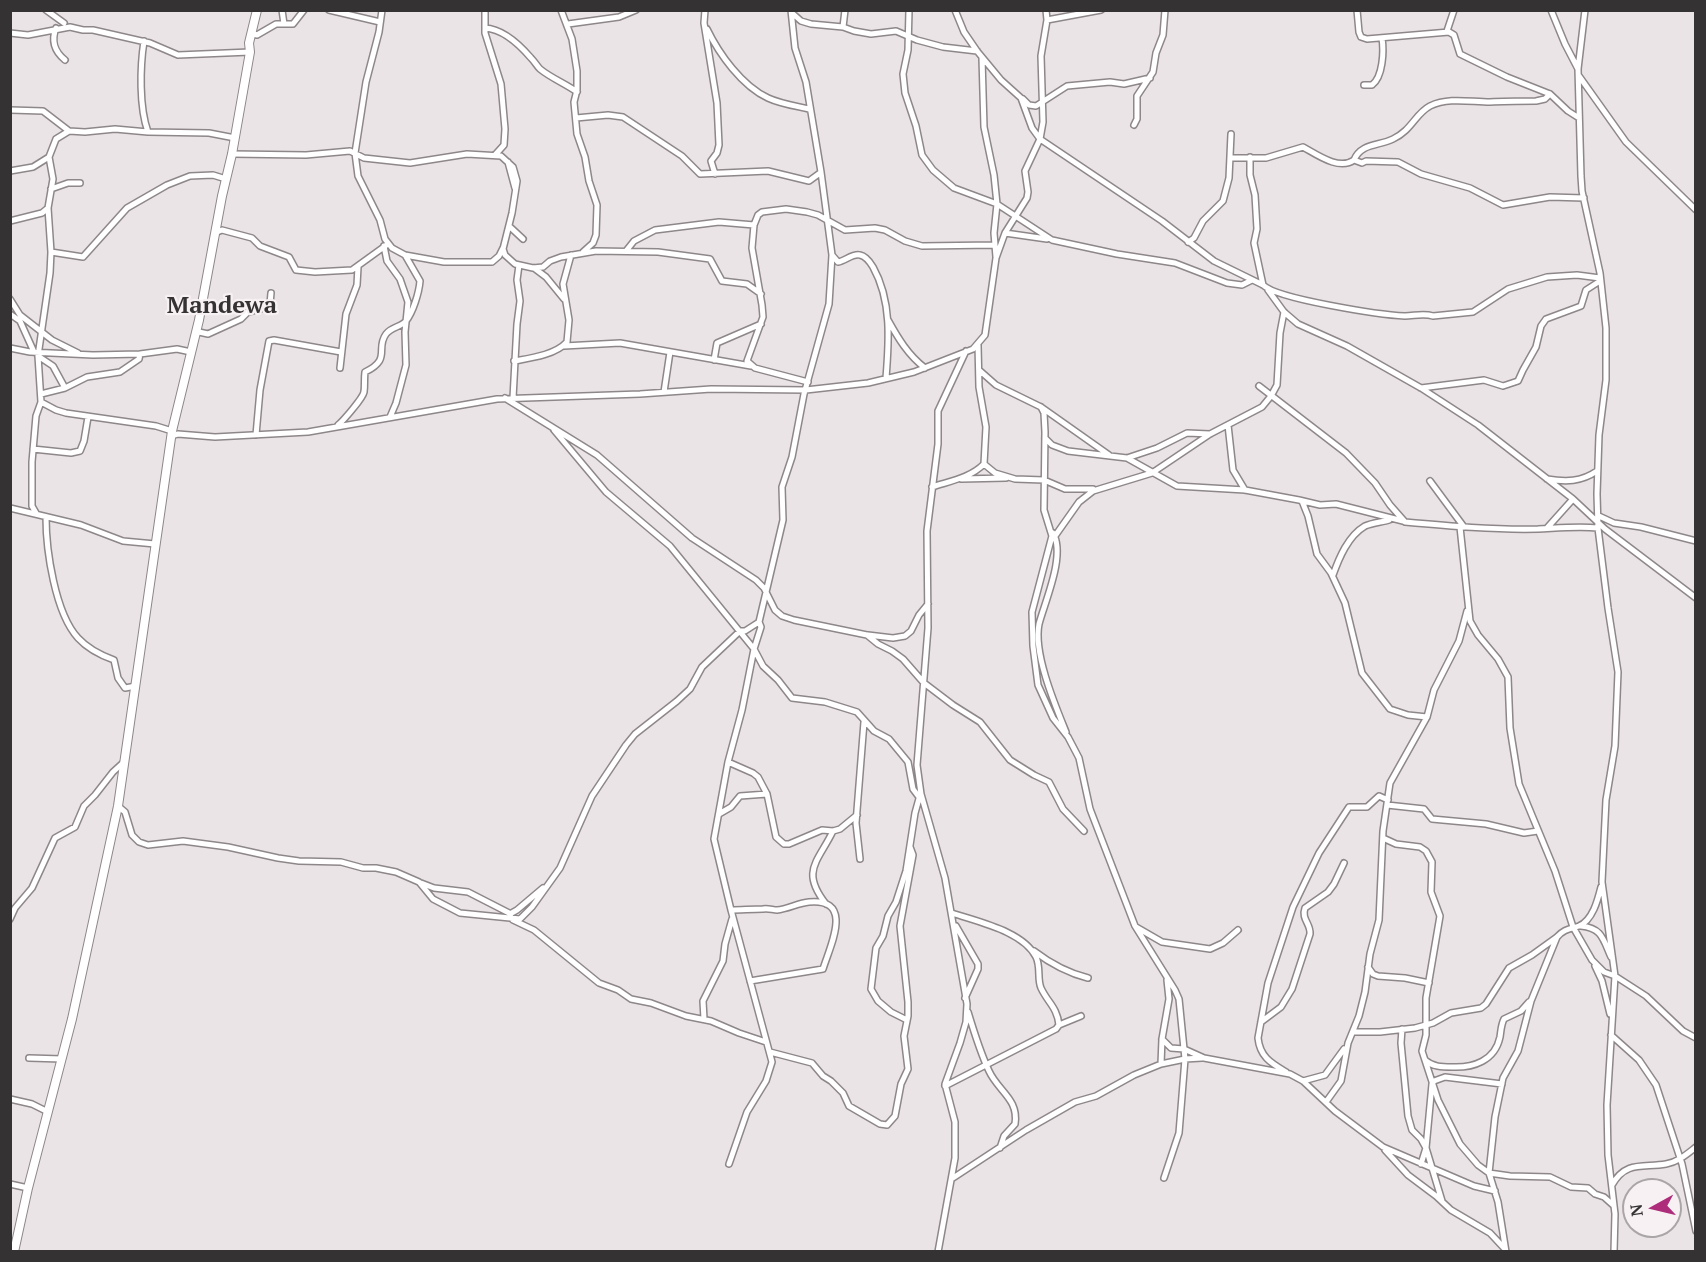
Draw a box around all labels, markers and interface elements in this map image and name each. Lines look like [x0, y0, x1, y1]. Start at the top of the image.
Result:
district label: Mandewa [167, 292, 277, 320]
north arrow [1622, 1178, 1682, 1238]
text: N [1624, 1203, 1648, 1218]

